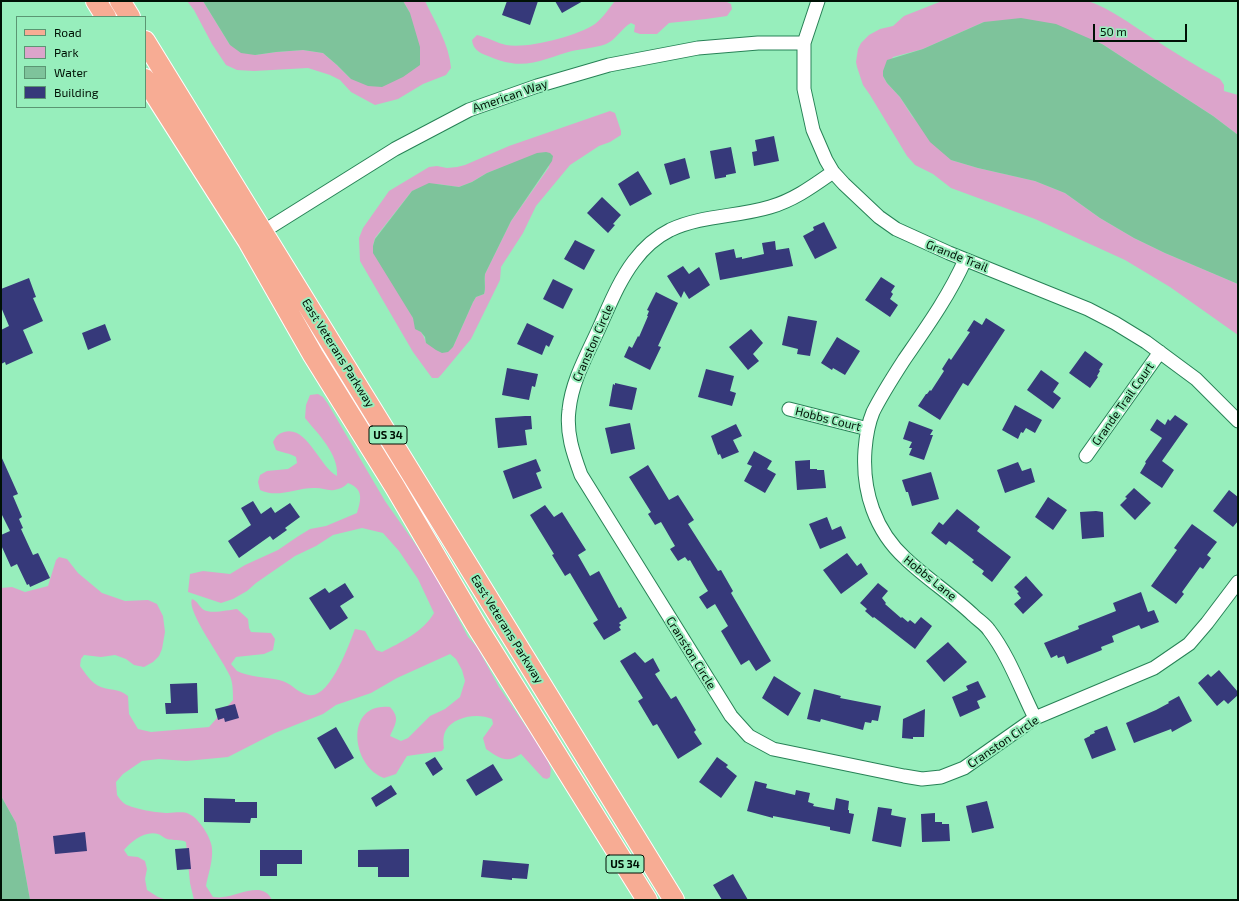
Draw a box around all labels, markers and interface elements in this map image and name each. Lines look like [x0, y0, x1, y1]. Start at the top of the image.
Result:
legend [16, 16, 146, 108]
scale bar [1095, 16, 1189, 42]
text: 50 m [1100, 24, 1127, 38]
text: Road [54, 25, 82, 39]
text: Park [54, 45, 79, 59]
text: Water [54, 65, 88, 79]
street label: American Way [471, 76, 549, 116]
text: Building [54, 85, 98, 99]
street label: Grande Trail [924, 237, 990, 275]
street label: East Veterans Parkway [299, 296, 377, 410]
street label: Cranston Circle [570, 302, 616, 384]
street label: Grande Trail Court [1089, 360, 1157, 448]
street label: Hobbs Court [794, 404, 862, 434]
road number: US 34 [369, 426, 407, 444]
street label: Hobbs Lane [901, 552, 959, 604]
street label: East Veterans Parkway [468, 572, 546, 686]
street label: Cranston Circle [663, 614, 719, 692]
street label: Cranston Circle [965, 713, 1041, 771]
road number: US 34 [606, 855, 644, 873]

